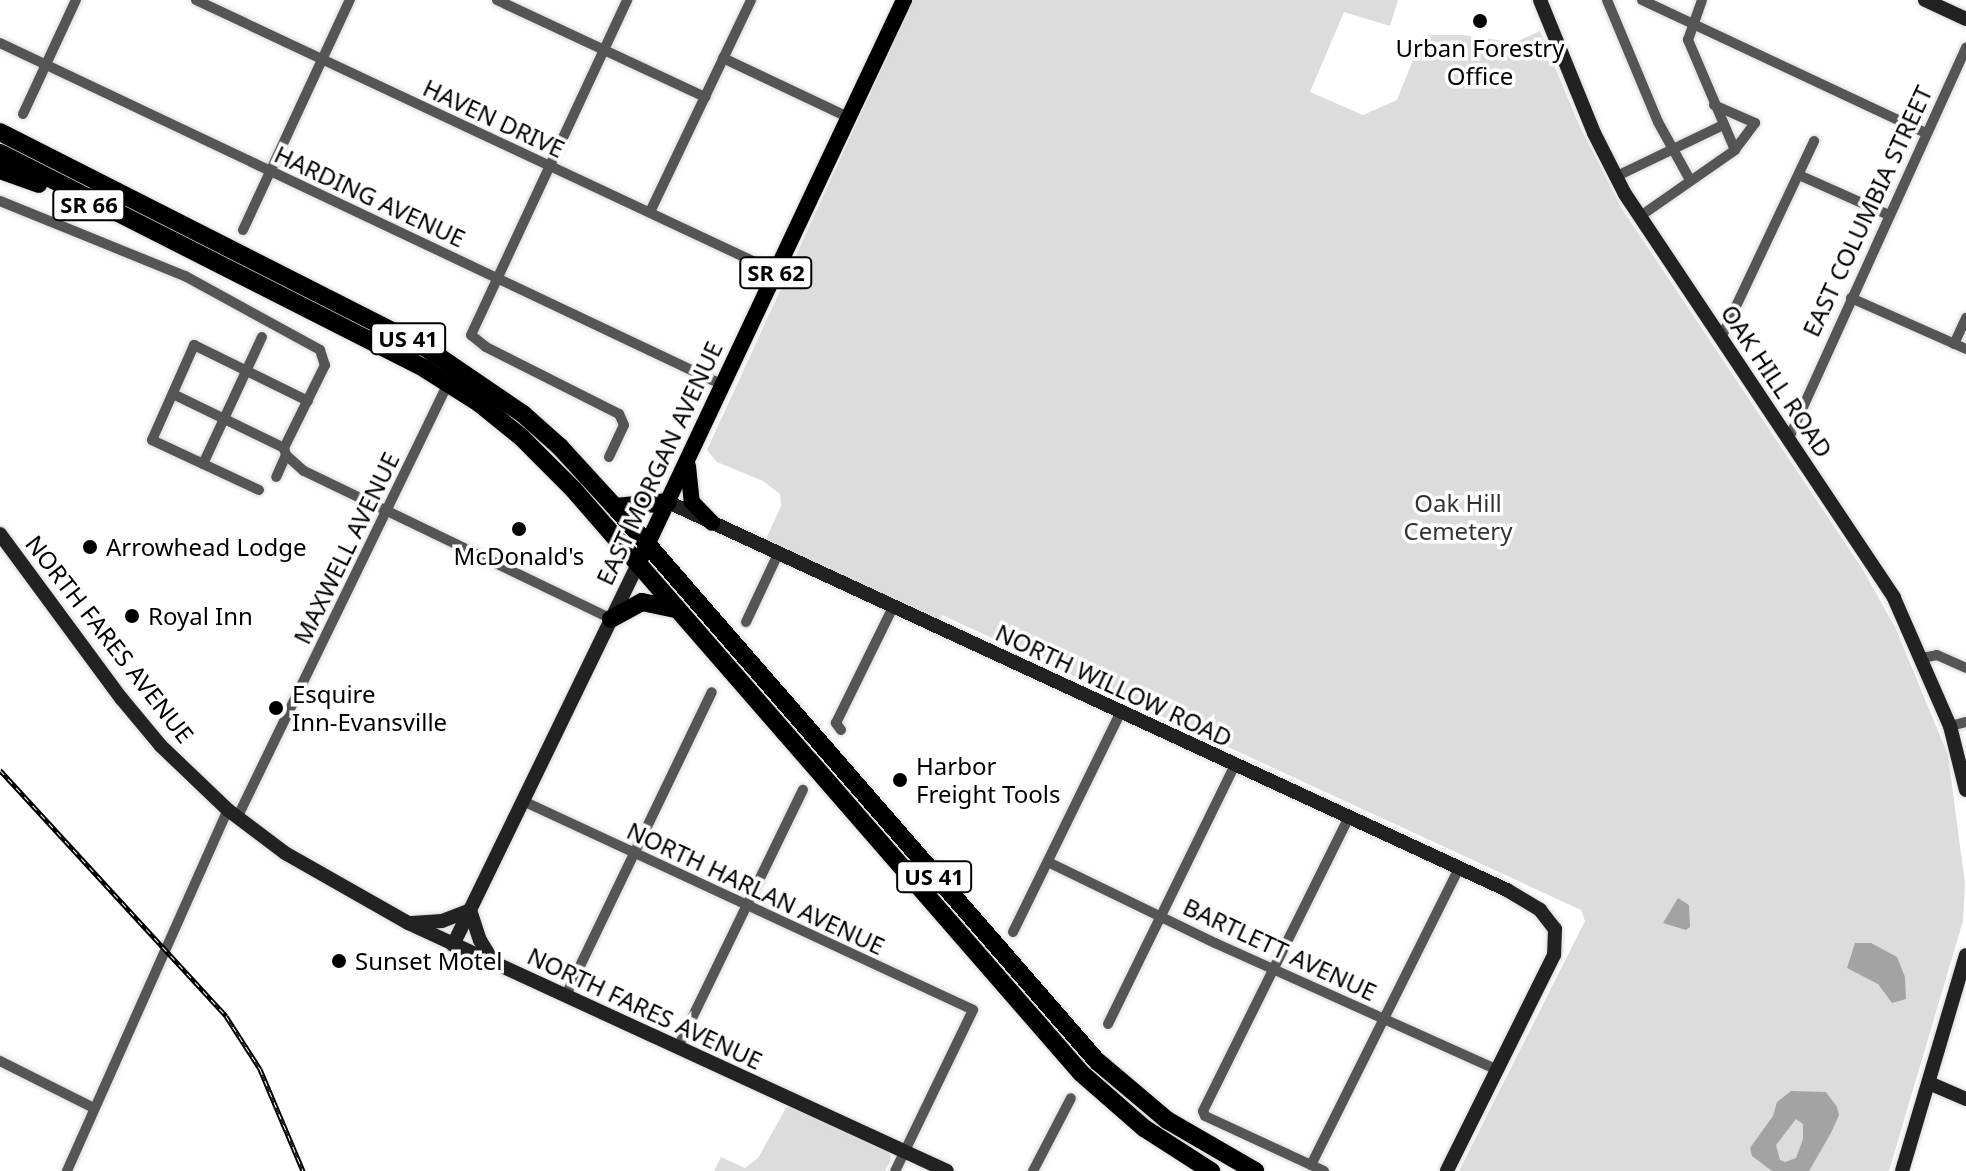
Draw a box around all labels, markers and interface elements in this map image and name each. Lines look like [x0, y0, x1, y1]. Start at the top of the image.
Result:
marker: Urban Forestry Office [1471, 12, 1489, 30]
place label: Urban Forestry Office [1395, 34, 1565, 90]
street label: HAVEN DRIVE [419, 73, 569, 163]
street label: EAST COLUMBIA STREET [1796, 81, 1938, 341]
street label: HARDING AVENUE [270, 139, 470, 253]
road number: SR 66 [51, 187, 127, 223]
road number: SR 62 [738, 255, 814, 291]
street label: OAK HILL ROAD [1715, 299, 1839, 463]
road number: US 41 [370, 321, 446, 357]
street label: EAST MORGAN AVENUE [590, 337, 728, 589]
street label: MAXWELL AVENUE [287, 448, 405, 648]
park label: Oak Hill Cemetery [1403, 489, 1513, 545]
marker: McDonald's [510, 520, 528, 538]
street label: NORTH FARES AVENUE [20, 529, 200, 749]
place label: Arrowhead Lodge [106, 533, 307, 561]
marker: Arrowhead Lodge [81, 538, 99, 556]
place label: McDonald's [454, 542, 584, 570]
place label: Royal Inn [148, 602, 253, 630]
marker: Royal Inn [123, 607, 141, 625]
street label: NORTH WILLOW ROAD [991, 618, 1237, 752]
place label: Esquire Inn-Evansville [292, 680, 447, 736]
marker: Esquire Inn-Evansville [267, 699, 285, 717]
place label: Harbor Freight Tools [916, 752, 1061, 808]
marker: Harbor Freight Tools [891, 771, 909, 789]
street label: NORTH HARLAN AVENUE [623, 816, 889, 960]
road number: US 41 [896, 859, 972, 895]
street label: BARTLETT AVENUE [1179, 892, 1381, 1006]
street label: NORTH FARES AVENUE [523, 941, 767, 1075]
place label: Sunset Motel [355, 947, 502, 975]
marker: Sunset Motel [330, 952, 348, 970]

